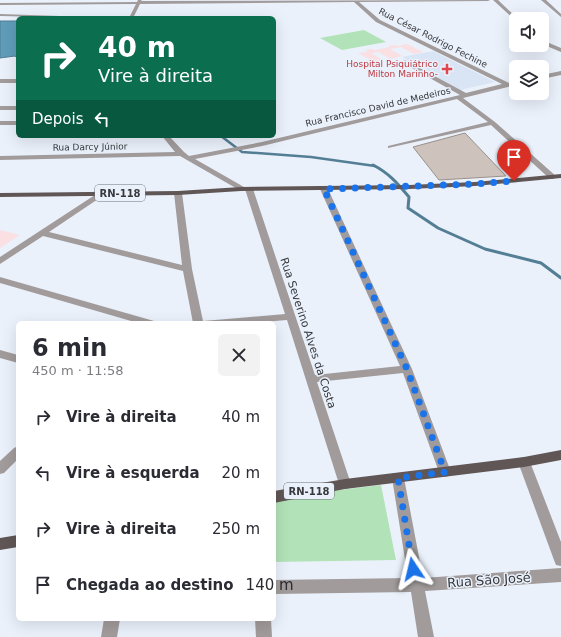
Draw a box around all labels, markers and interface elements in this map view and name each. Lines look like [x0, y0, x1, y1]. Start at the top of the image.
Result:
street label: Rua César Rodrigo Fechine [377, 6, 489, 70]
map controls [509, 12, 549, 100]
button: sound [509, 12, 549, 52]
text: 40 m [98, 31, 176, 64]
icon: right [32, 32, 84, 84]
place label: Hospital Psiquiátrico Milton Marinho- [346, 59, 438, 79]
button: layers [509, 60, 549, 100]
marker: Hospital Psiquiátrico Milton Marinho- [441, 63, 453, 75]
text: Vire à direita [98, 65, 213, 86]
street label: Rua Francisco David de Medeiros [305, 85, 452, 129]
icon: left [91, 108, 113, 130]
text: Depois [32, 110, 83, 128]
pin [497, 140, 531, 181]
street label: Rua Darcy Júnior [53, 141, 128, 153]
icon: arrive [503, 146, 525, 168]
road number: RN-118 [95, 185, 145, 201]
street label: Rua Severino Alves da Costa [277, 256, 339, 410]
text: 6 min [32, 334, 107, 362]
button: close [218, 334, 260, 376]
text: 450 m · 11:58 [32, 363, 123, 378]
icon: right [32, 406, 54, 428]
text: Vire à direita [66, 408, 177, 426]
text: 40 m [222, 408, 260, 426]
icon: left [32, 462, 54, 484]
text: Vire à esquerda [66, 464, 200, 482]
text: 20 m [222, 464, 260, 482]
road number: RN-118 [284, 483, 334, 499]
icon: right [32, 518, 54, 540]
text: Vire à direita [66, 520, 177, 538]
text: 250 m [212, 520, 260, 538]
position arrow [392, 548, 434, 590]
street label: Rua São José [447, 570, 531, 590]
icon: arrive [32, 574, 54, 596]
text: Chegada ao destino [66, 576, 234, 594]
text: 140 m [246, 576, 294, 594]

